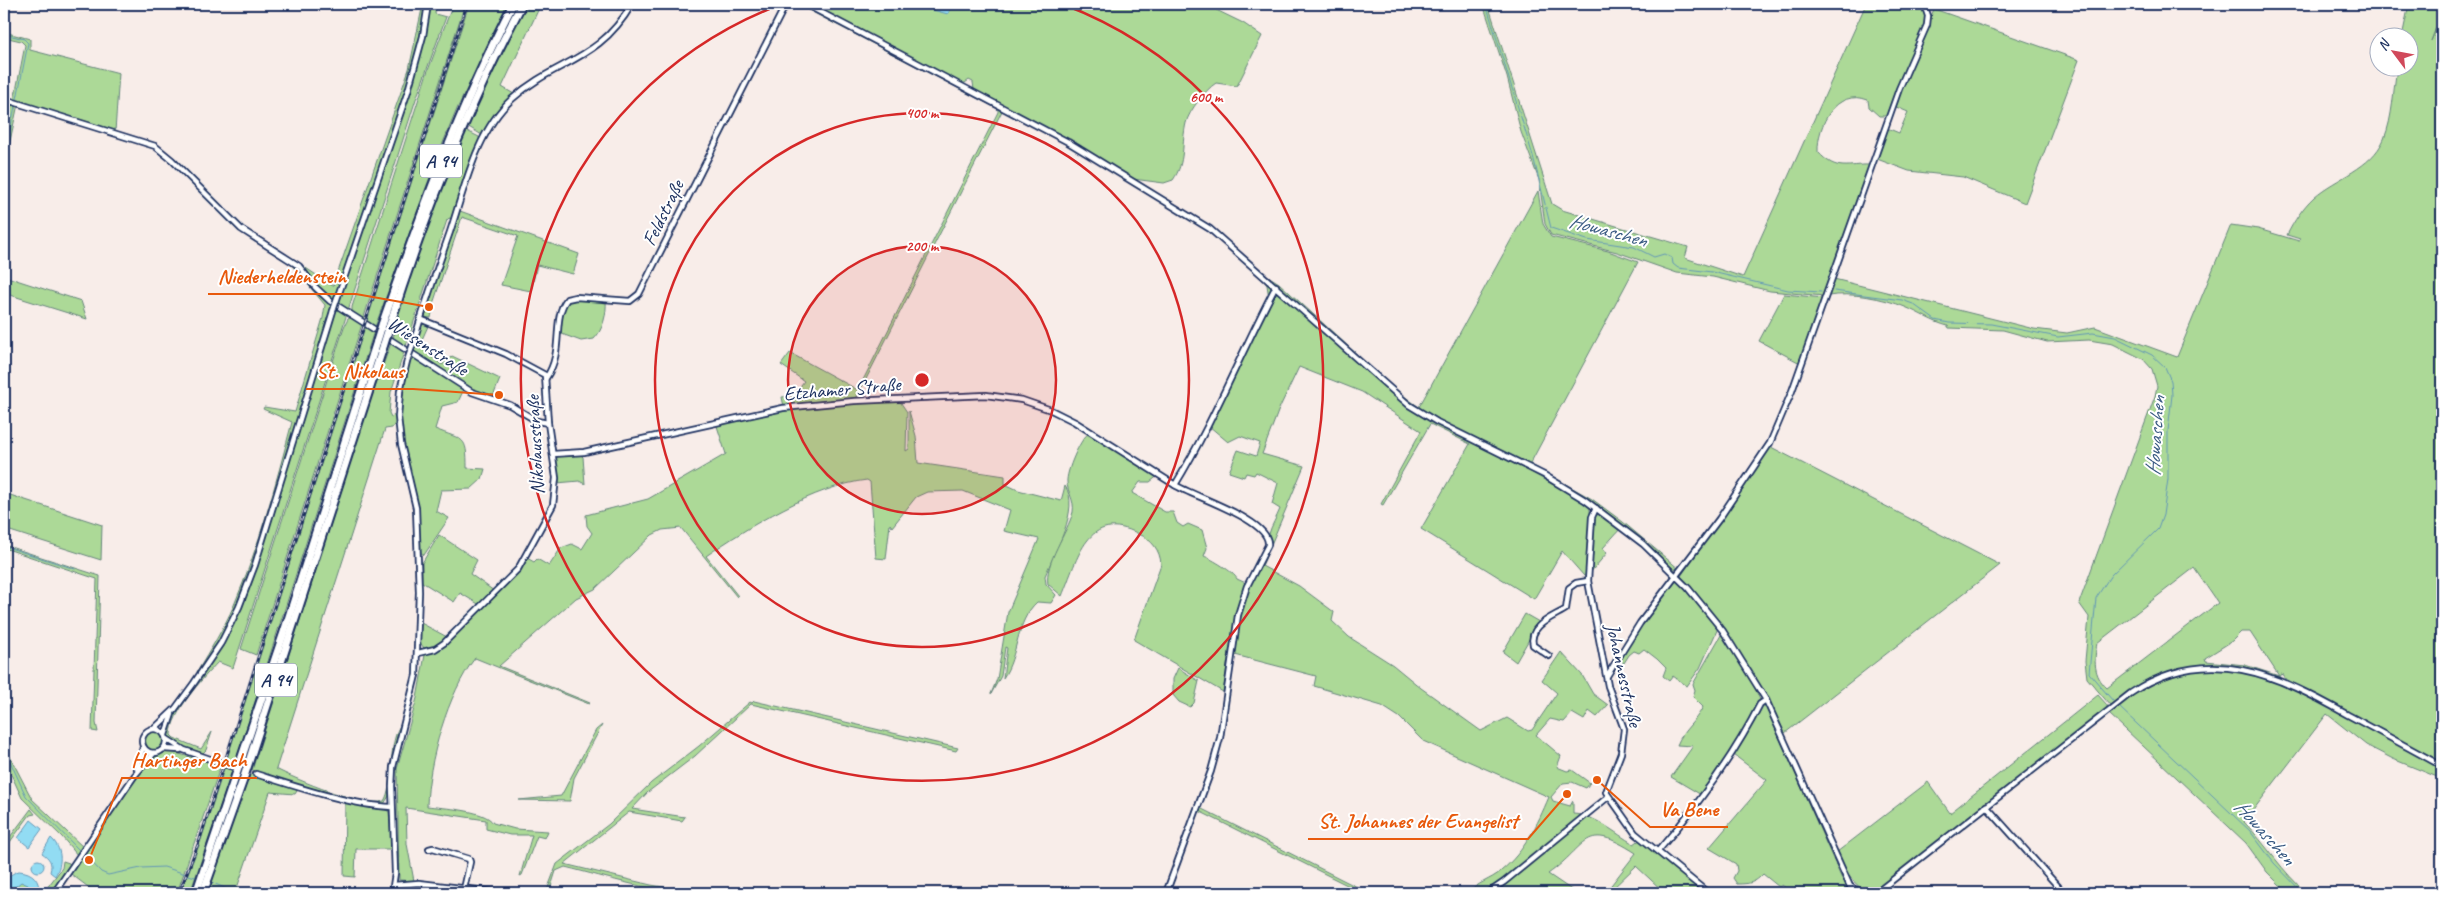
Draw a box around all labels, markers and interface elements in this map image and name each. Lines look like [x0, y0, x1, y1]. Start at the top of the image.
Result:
north arrow [2368, 28, 2418, 78]
text: N [2374, 35, 2394, 54]
text: 600 m [1190, 88, 1224, 107]
text: 400 m [906, 104, 940, 123]
road number: A 94 [420, 144, 462, 178]
street label: Feldstraße [636, 175, 690, 250]
water label: Howaschen [1566, 207, 1651, 253]
text: 200 m [906, 237, 940, 256]
callout: Niederheldenstein [208, 258, 356, 294]
text: Niederheldenstein [218, 263, 348, 289]
street label: Wiesenstraße [383, 311, 474, 382]
callout: St. Nikolaus [306, 353, 413, 389]
text: St. Nikolaus [316, 358, 406, 384]
street label: Etzhamer Straße [783, 371, 903, 407]
centre of rings [913, 371, 931, 389]
street label: Nikolausstraße [520, 393, 550, 495]
water label: Howaschen [2139, 394, 2171, 476]
street label: Johannesstraße [1600, 620, 1648, 731]
road number: A 94 [255, 664, 297, 696]
callout: Hartinger Bach [122, 742, 257, 778]
text: Hartinger Bach [131, 747, 248, 773]
callout: Va Bene [1650, 791, 1728, 827]
water label: Howaschen [2229, 794, 2302, 871]
text: Va Bene [1660, 796, 1720, 822]
callout: St. Johannes der Evangelist [1308, 803, 1528, 839]
text: St. Johannes der Evangelist [1318, 808, 1521, 834]

